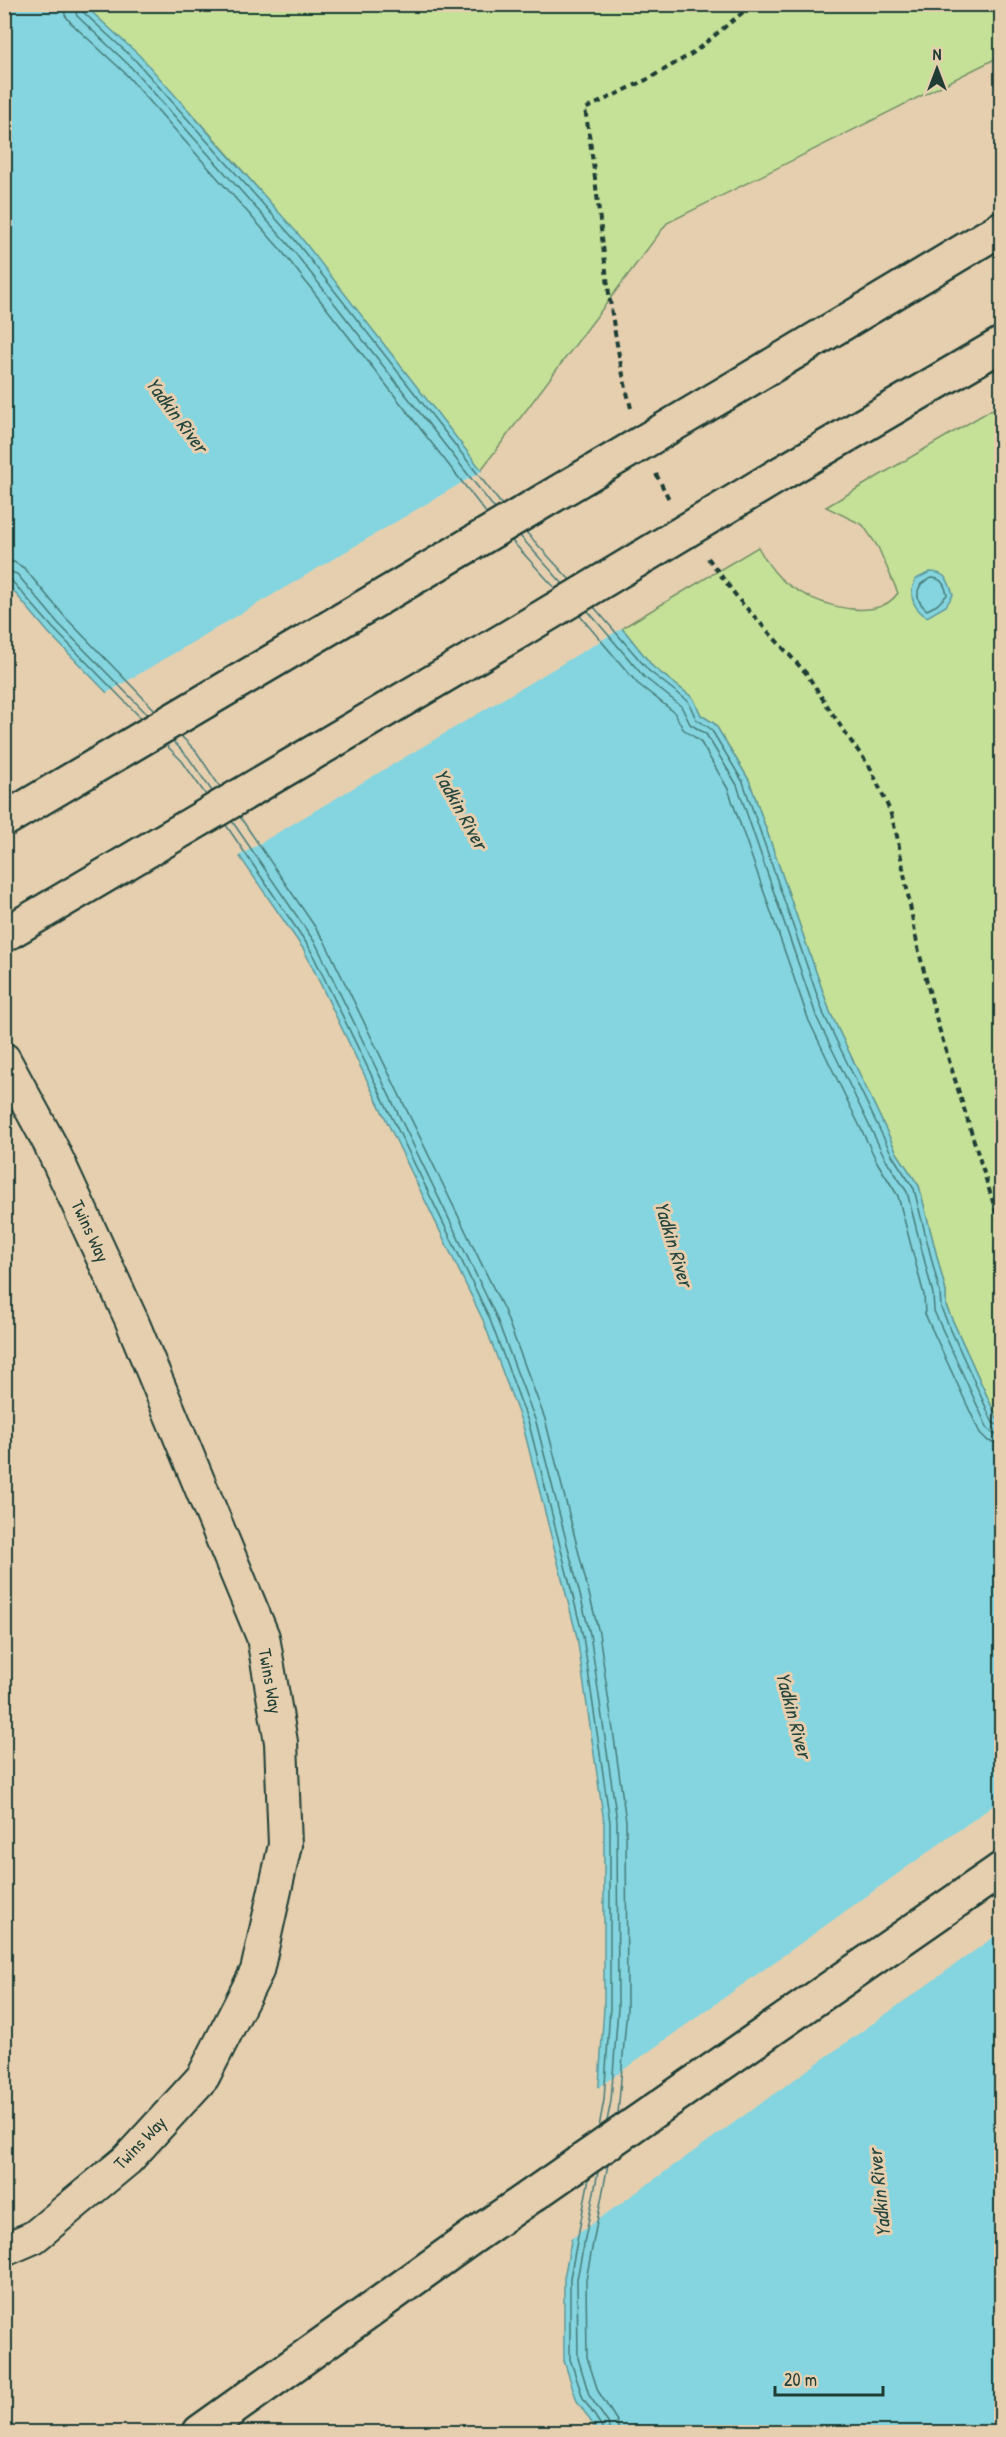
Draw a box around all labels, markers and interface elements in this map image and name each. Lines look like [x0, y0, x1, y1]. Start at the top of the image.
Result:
north arrow [907, 39, 967, 99]
text: N [933, 43, 942, 65]
water label: Yadkin River [140, 371, 216, 460]
water label: Yadkin River [428, 764, 496, 856]
street label: Twins Way [65, 1196, 116, 1266]
water label: Yadkin River [649, 1198, 701, 1292]
street label: Twins Way [252, 1646, 289, 1716]
water label: Yadkin River [770, 1669, 820, 1763]
street label: Twins Way [108, 2110, 172, 2175]
water label: Yadkin River [860, 2146, 897, 2238]
scale bar [775, 2359, 883, 2397]
text: 20 m [784, 2367, 817, 2392]

